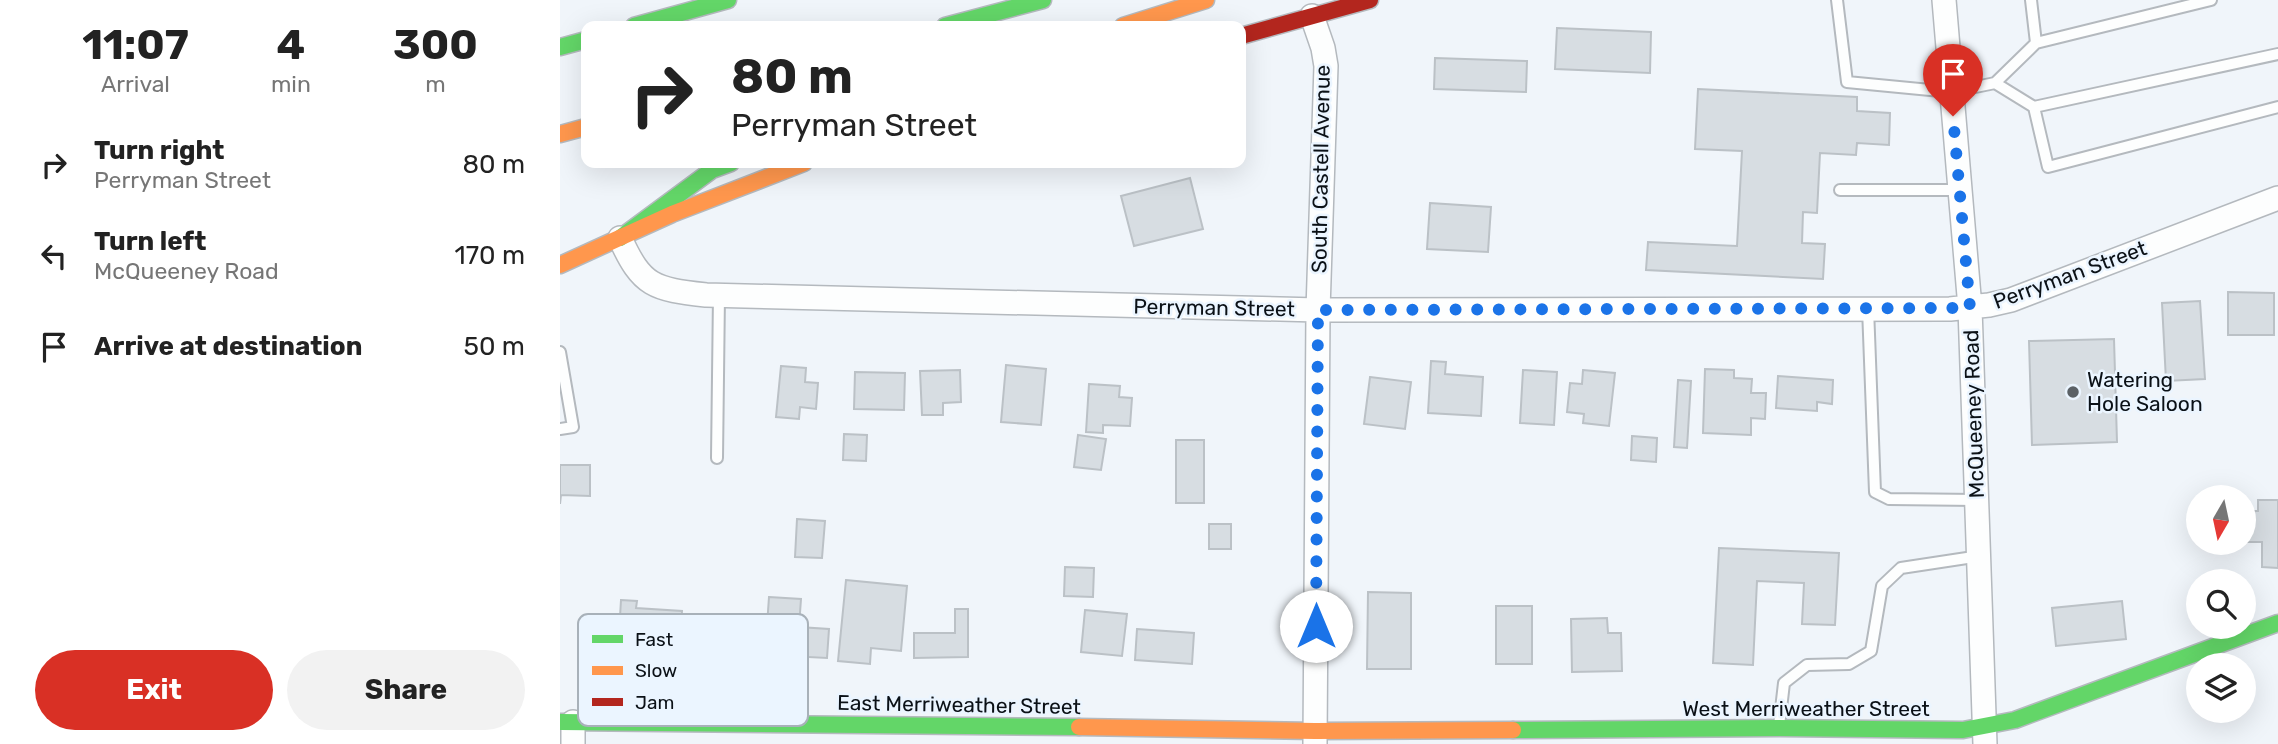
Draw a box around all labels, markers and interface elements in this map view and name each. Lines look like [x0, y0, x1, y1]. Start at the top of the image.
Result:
text: 11:07 [82, 20, 189, 70]
text: 4 [277, 20, 305, 70]
text: 300 [393, 20, 478, 70]
pin [1923, 44, 1983, 116]
text: 80 m [731, 47, 853, 105]
icon: right [616, 49, 707, 140]
icon: arrive [1934, 55, 1972, 93]
street label: South Castell Avenue [1306, 65, 1335, 273]
text: Arrival [101, 70, 170, 98]
text: min [271, 70, 311, 98]
text: m [425, 70, 446, 98]
text: Perryman Street [731, 106, 977, 144]
text: Turn right [94, 135, 224, 166]
icon: right [35, 146, 73, 184]
text: 80 m [462, 149, 525, 180]
text: Perryman Street [94, 166, 271, 194]
text: Turn left [94, 226, 206, 257]
street label: Perryman Street [1990, 235, 2150, 314]
icon: left [35, 237, 73, 275]
text: 170 m [455, 240, 525, 271]
text: McQueeney Road [94, 257, 279, 285]
street label: Perryman Street [1133, 294, 1295, 321]
icon: arrive [35, 328, 73, 366]
street label: McQueeney Road [1958, 329, 1989, 499]
text: Arrive at destination [94, 331, 362, 362]
text: 50 m [464, 331, 525, 362]
place label: Watering Hole Saloon [2087, 367, 2203, 416]
marker: Watering Hole Saloon [2065, 384, 2081, 400]
north arrow [2186, 485, 2256, 555]
map controls [2186, 485, 2256, 723]
button: search [2186, 569, 2256, 639]
position arrow [1279, 589, 1353, 663]
legend [578, 614, 808, 726]
text: Fast [635, 628, 674, 651]
button: Exit [35, 650, 273, 730]
button: Share [287, 650, 525, 730]
button: layers [2186, 653, 2256, 723]
text: Slow [635, 659, 677, 682]
street label: East Merriweather Street [837, 690, 1081, 719]
text: Jam [635, 691, 674, 714]
street label: West Merriweather Street [1682, 696, 1930, 721]

